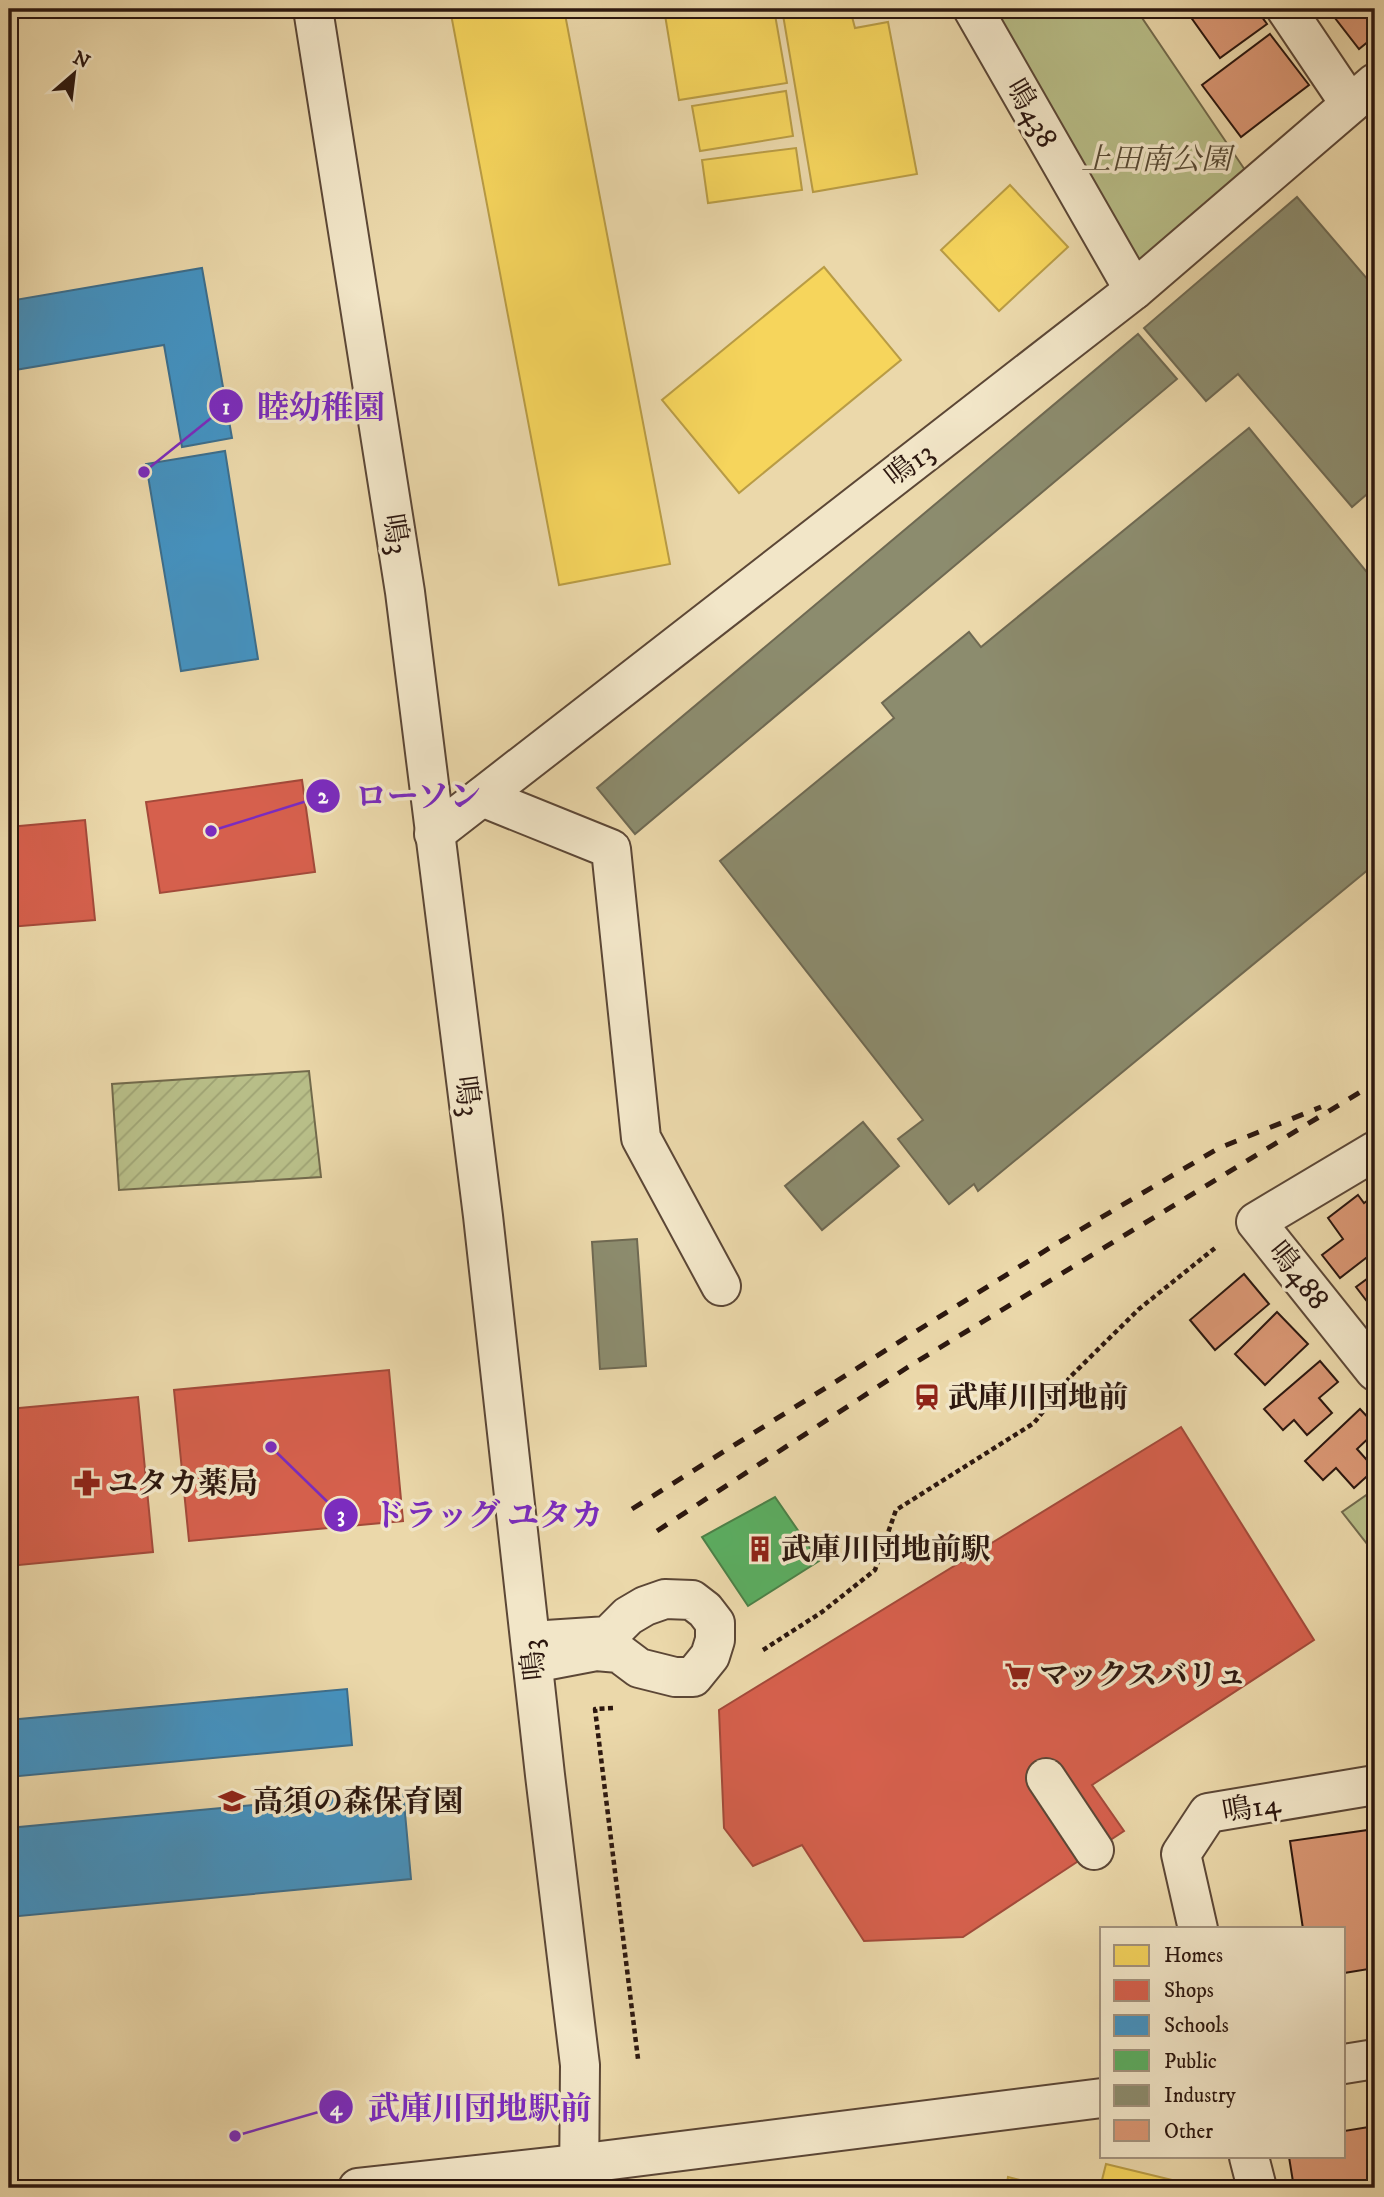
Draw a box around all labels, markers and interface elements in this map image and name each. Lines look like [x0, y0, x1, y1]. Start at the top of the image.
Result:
north arrow [38, 38, 108, 108]
text: N [69, 46, 94, 74]
street label: 鳴438 [996, 73, 1065, 155]
park label: 上田南公園 [1081, 142, 1236, 179]
callout: 睦幼稚園 [208, 380, 399, 433]
text: 睦幼稚園 [257, 389, 385, 429]
text: 1 [222, 395, 230, 421]
street label: 鳴13 [878, 435, 942, 496]
street label: 鳴3 [373, 511, 416, 557]
callout: ローソン [305, 770, 496, 823]
text: ローソン [355, 778, 481, 818]
text: 2 [318, 784, 329, 810]
street label: 鳴3 [446, 1073, 487, 1119]
street label: 鳴488 [1259, 1234, 1337, 1318]
place label: 武庫川団地前 [948, 1380, 1128, 1417]
station icon: 武庫川団地前 [912, 1382, 942, 1412]
place label: ユタカ薬局 [108, 1466, 258, 1503]
pharmacy icon: ユタカ薬局 [72, 1468, 102, 1498]
callout: ドラッグ ユタカ [323, 1488, 617, 1541]
text: ドラッグ ユタカ [373, 1497, 603, 1537]
text: 3 [337, 1503, 345, 1529]
place label: 武庫川団地前駅 [781, 1532, 991, 1569]
building icon: 武庫川団地前駅 [745, 1534, 775, 1564]
street label: 鳴3 [514, 1637, 555, 1682]
place label: マックスバリュ [1039, 1658, 1247, 1695]
supermarket icon: マックスバリュ [1003, 1660, 1033, 1690]
place label: 高須の森保育園 [253, 1784, 463, 1821]
street label: 鳴14 [1219, 1785, 1284, 1832]
school or university icon: 高須の森保育園 [217, 1786, 247, 1816]
legend [1100, 1927, 1346, 2158]
text: Homes [1164, 1943, 1223, 1969]
text: Shops [1164, 1978, 1214, 2004]
text: Schools [1164, 2013, 1229, 2039]
text: Public [1164, 2049, 1217, 2075]
callout: 武庫川団地駅前 [319, 2081, 606, 2134]
text: Industry [1164, 2083, 1237, 2109]
text: 武庫川団地駅前 [368, 2090, 592, 2130]
text: 4 [330, 2096, 343, 2122]
text: Other [1164, 2119, 1213, 2145]

